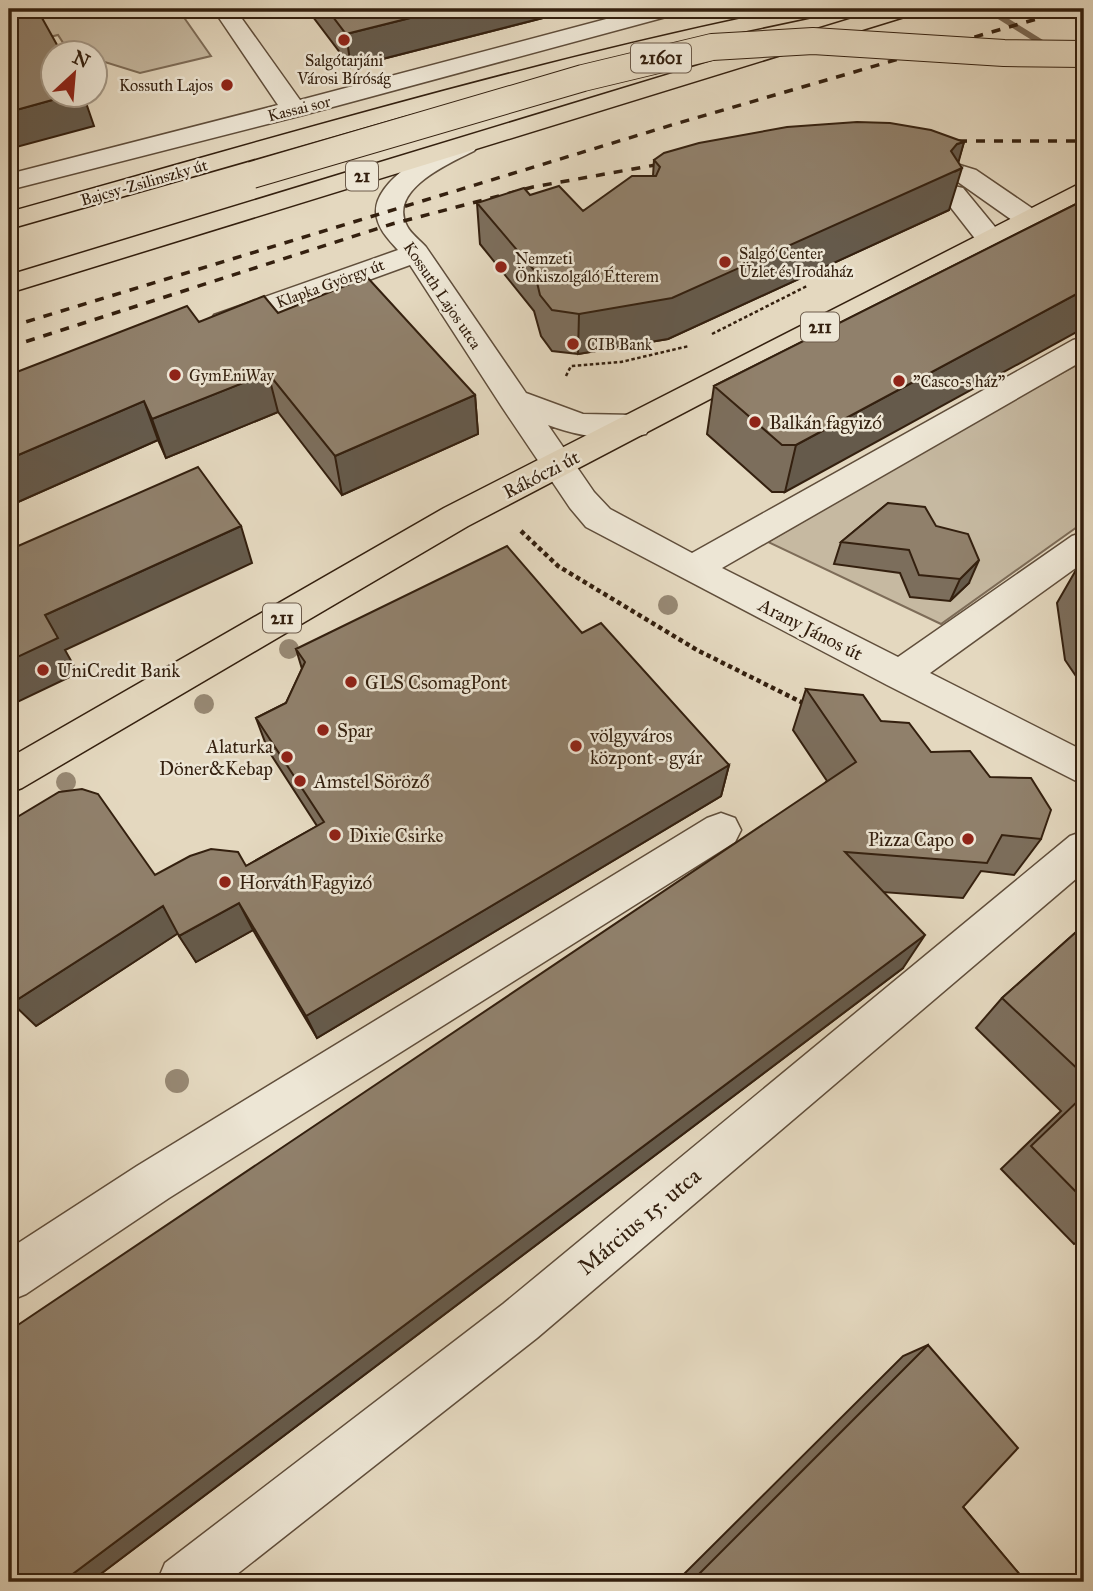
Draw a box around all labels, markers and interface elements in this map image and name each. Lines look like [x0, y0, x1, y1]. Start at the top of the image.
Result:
marker: Salgótarjáni Városi Bíróság [336, 32, 352, 48]
north arrow [38, 38, 108, 108]
road number: 21601 [631, 44, 691, 72]
text: N [69, 45, 94, 73]
place label: Salgótarjáni Városi Bíróság [296, 51, 391, 89]
place label: Kossuth Lajos [119, 76, 213, 95]
marker: Kossuth Lajos [219, 77, 235, 93]
street label: Kassai sor [266, 91, 333, 125]
street label: Bajcsy-Zsilinszky út [78, 155, 210, 210]
road number: 21 [346, 162, 378, 190]
street label: Kossuth Lajos utca [400, 238, 486, 353]
place label: Salgó Center Üzlet és Irodaház [739, 244, 854, 281]
place label: Nemzeti Önkiszolgáló Étterem [515, 249, 659, 287]
marker: Salgó Center Üzlet és Irodaház [717, 254, 733, 270]
street label: Klapka György út [273, 255, 388, 313]
marker: Nemzeti Önkiszolgáló Étterem [493, 259, 509, 275]
road number: 211 [801, 312, 839, 342]
place label: CIB Bank [587, 335, 653, 354]
marker: CIB Bank [565, 336, 581, 352]
place label: GymEniWay [189, 366, 274, 385]
marker: GymEniWay [167, 367, 183, 383]
place label: "Casco-s ház" [913, 372, 1005, 391]
marker: "Casco-s ház" [891, 373, 907, 389]
place label: Balkán fagyizó [769, 411, 882, 435]
marker: Balkán fagyizó [747, 414, 763, 430]
street label: Rákóczi út [499, 445, 584, 503]
street label: Arany János út [753, 593, 867, 667]
road number: 211 [263, 604, 301, 632]
place label: UniCredit Bank [57, 659, 180, 682]
marker: UniCredit Bank [35, 662, 51, 678]
place label: GLS CsomagPont [365, 671, 508, 695]
marker: GLS CsomagPont [343, 674, 359, 690]
place label: Spar [337, 719, 373, 742]
marker: Spar [315, 722, 331, 738]
place label: völgyváros központ - gyár [589, 724, 703, 770]
place label: Alaturka Döner&Kebap [159, 735, 274, 780]
marker: völgyváros központ - gyár [568, 738, 584, 754]
marker: Alaturka Döner&Kebap [279, 749, 295, 765]
place label: Amstel Söröző [313, 770, 430, 793]
marker: Amstel Söröző [292, 773, 308, 789]
place label: Dixie Csirke [349, 824, 444, 847]
marker: Dixie Csirke [327, 827, 343, 843]
place label: Pizza Capo [868, 828, 954, 851]
marker: Pizza Capo [960, 831, 976, 847]
place label: Horváth Fagyizó [239, 871, 372, 895]
marker: Horváth Fagyizó [217, 874, 233, 890]
street label: Március 15. utca [572, 1161, 706, 1281]

